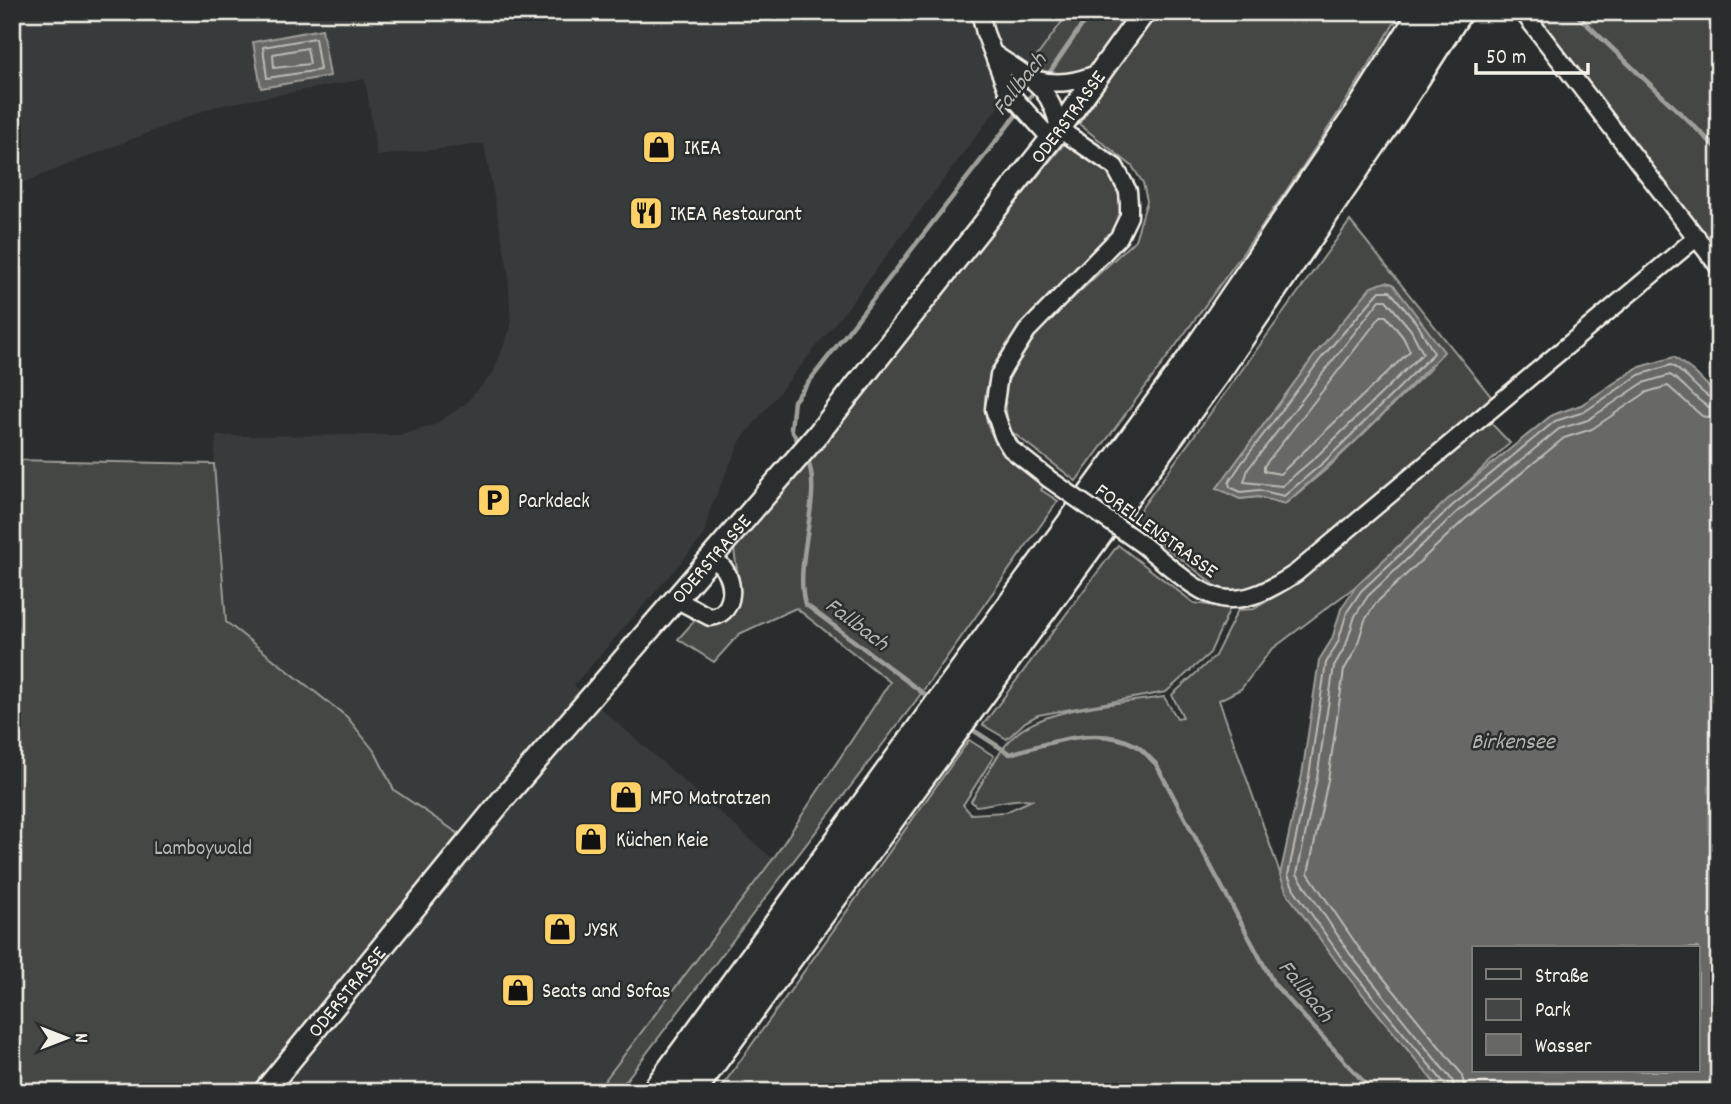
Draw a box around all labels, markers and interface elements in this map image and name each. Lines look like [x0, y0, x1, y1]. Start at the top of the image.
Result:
scale bar [1476, 32, 1588, 76]
text: 50 m [1486, 44, 1526, 74]
water label: Fallbach [985, 45, 1057, 124]
street label: ODERSTRASSE [1025, 65, 1115, 172]
shop icon: IKEA [640, 128, 678, 166]
place label: IKEA [684, 135, 721, 165]
restaurant icon: IKEA Restaurant [627, 194, 665, 232]
place label: IKEA Restaurant [670, 201, 802, 231]
street label: FORELLENSTRASSE [1087, 477, 1223, 588]
parking icon: Parkdeck [475, 481, 513, 519]
place label: Parkdeck [518, 488, 590, 518]
street label: ODERSTRASSE [666, 508, 761, 612]
water label: Fallbach [817, 591, 896, 662]
water label: Birkensee [1471, 727, 1557, 760]
shop icon: MFO Matratzen [607, 778, 645, 816]
place label: MFO Matratzen [650, 785, 771, 815]
shop icon: Küchen Keie [572, 820, 610, 858]
place label: Küchen Keie [616, 827, 709, 857]
park label: Lamboywald [154, 835, 252, 865]
shop icon: JYSK [541, 910, 579, 948]
place label: JYSK [584, 917, 619, 947]
street label: ODERSTRASSE [302, 941, 395, 1045]
legend [1472, 946, 1700, 1072]
water label: Fallbach [1269, 954, 1341, 1032]
text: Straße [1535, 963, 1589, 993]
shop icon: Seats and Sofas [499, 971, 537, 1009]
place label: Seats and Sofas [542, 978, 671, 1008]
text: Park [1535, 997, 1571, 1027]
north arrow [32, 1002, 102, 1072]
text: N [66, 1033, 93, 1043]
text: Wasser [1535, 1033, 1592, 1063]

